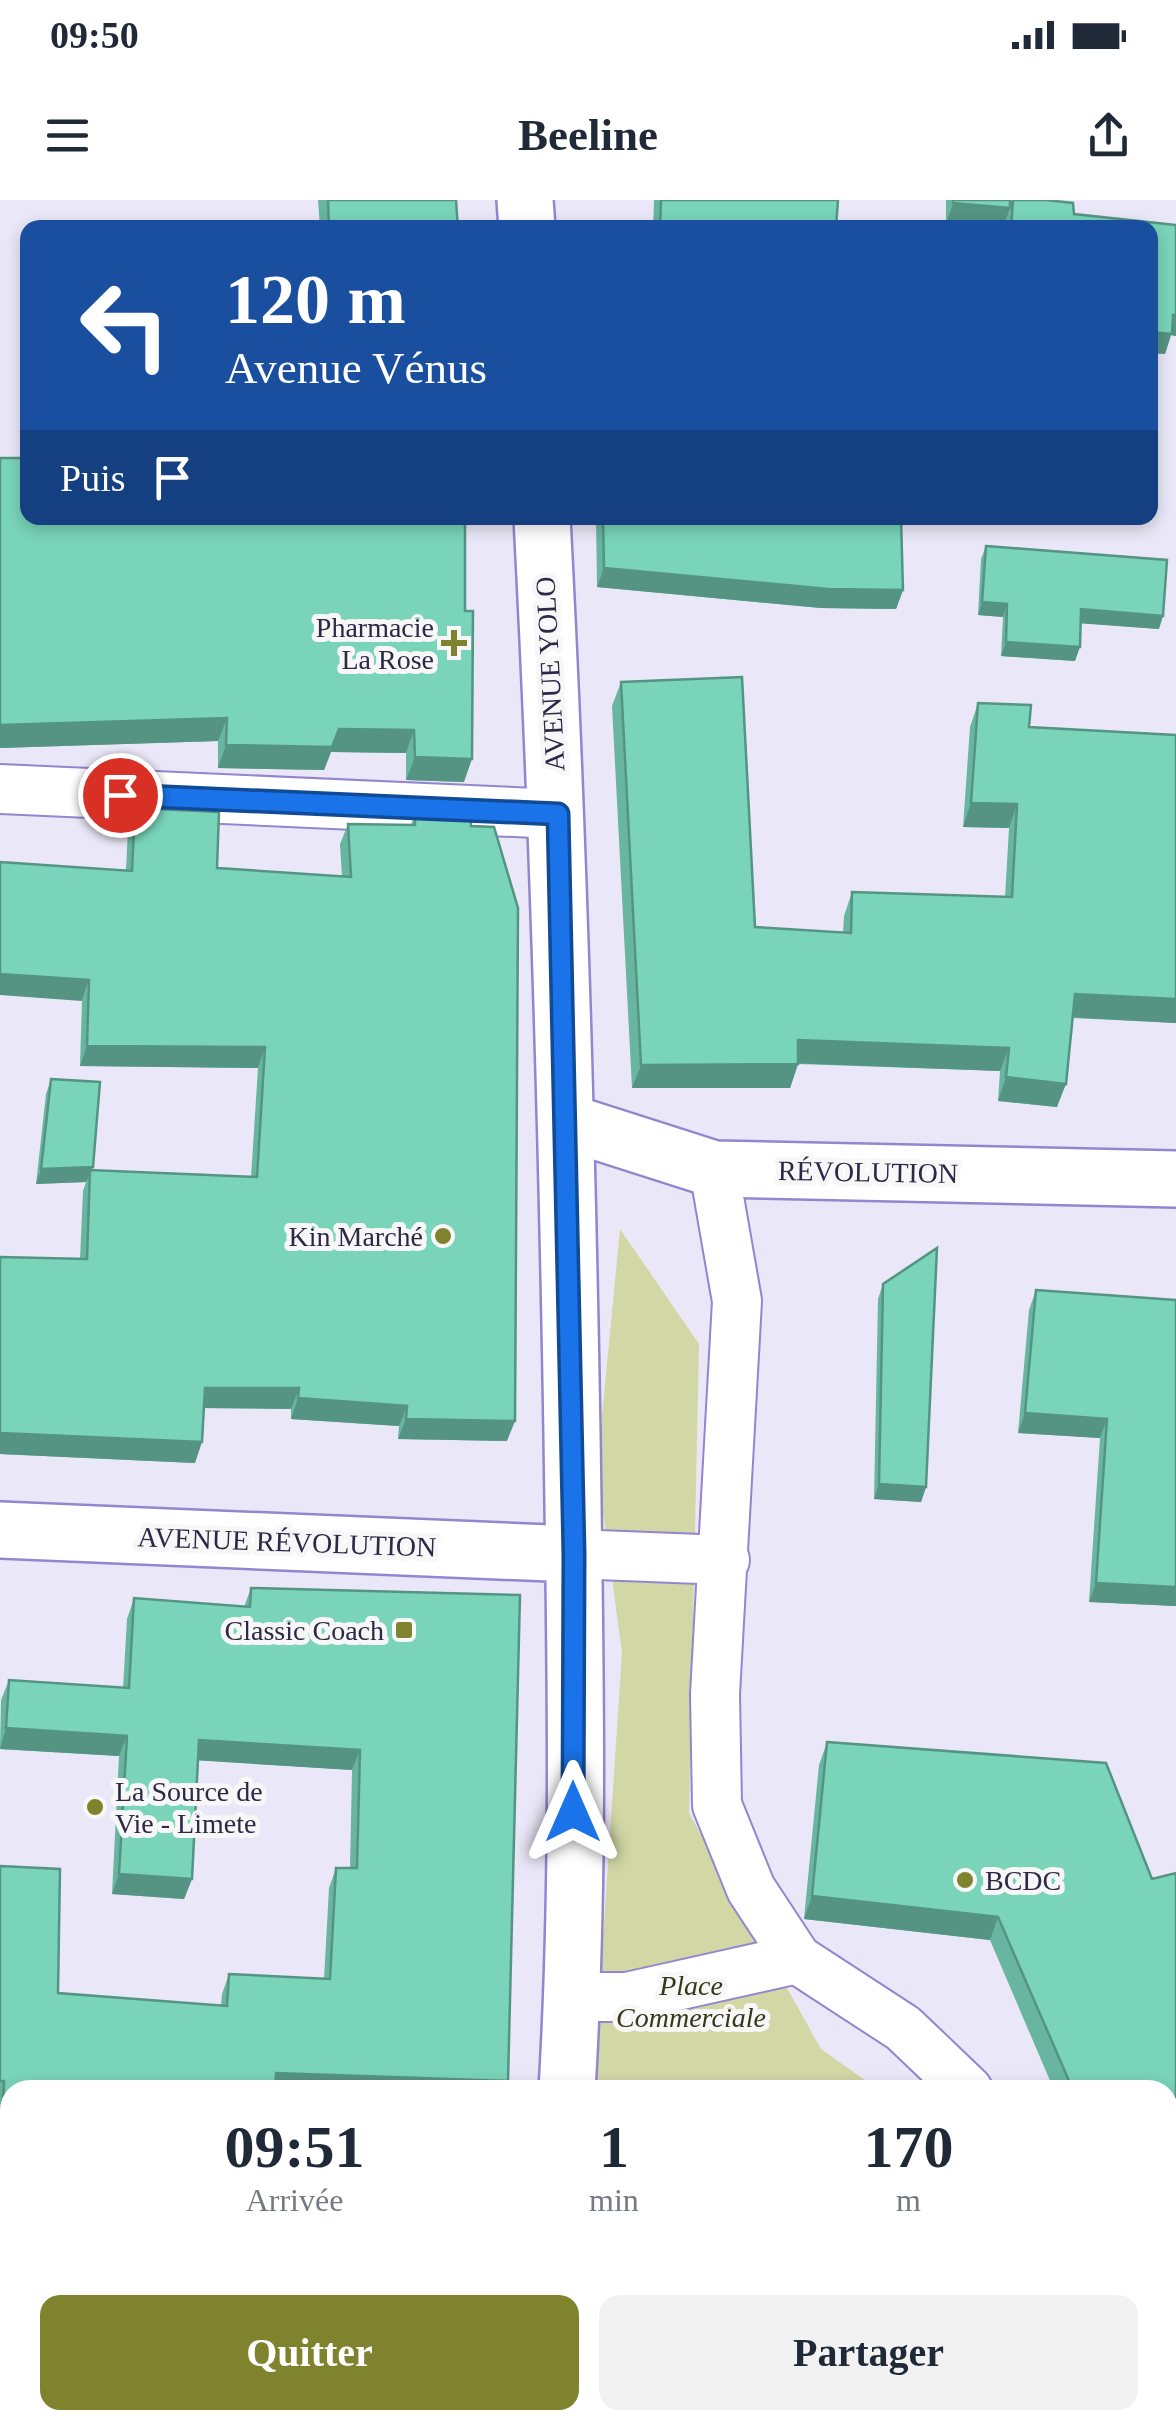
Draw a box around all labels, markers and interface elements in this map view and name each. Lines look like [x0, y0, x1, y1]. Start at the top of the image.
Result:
text: 09:50 [50, 14, 139, 56]
icon: menu [40, 108, 95, 163]
icon: share [1081, 108, 1136, 163]
text: Beeline [518, 110, 658, 160]
icon: left [60, 260, 190, 390]
text: 120 m [225, 261, 406, 338]
text: Avenue Vénus [225, 343, 487, 393]
icon: arrive [145, 450, 200, 505]
text: Puis [60, 457, 125, 499]
street label: AVENUE YOLO [529, 576, 571, 772]
place label: Pharmacie La Rose [316, 612, 434, 675]
marker: Pharmacie La Rose [443, 632, 465, 654]
pin [78, 753, 163, 838]
icon: arrive [93, 768, 148, 823]
street label: RÉVOLUTION [778, 1155, 958, 1189]
place label: Kin Marché [288, 1221, 423, 1252]
marker: Kin Marché [432, 1225, 454, 1247]
street label: AVENUE RÉVOLUTION [137, 1521, 437, 1563]
place label: Classic Coach [225, 1615, 384, 1646]
marker: Classic Coach [393, 1619, 415, 1641]
position arrow [521, 1760, 625, 1864]
place label: La Source de Vie - Limete [115, 1776, 263, 1839]
marker: La Source de Vie - Limete [84, 1796, 106, 1818]
place label: BCDC [985, 1865, 1061, 1896]
marker: BCDC [954, 1869, 976, 1891]
park label: Place Commerciale [616, 1970, 766, 2033]
text: 09:51 [225, 2114, 365, 2180]
text: 1 [599, 2114, 629, 2180]
text: 170 [863, 2114, 953, 2180]
text: Arrivée [246, 2182, 343, 2218]
text: min [589, 2182, 639, 2218]
text: m [896, 2182, 921, 2218]
button: Quitter [40, 2295, 579, 2410]
button: Partager [599, 2295, 1138, 2410]

